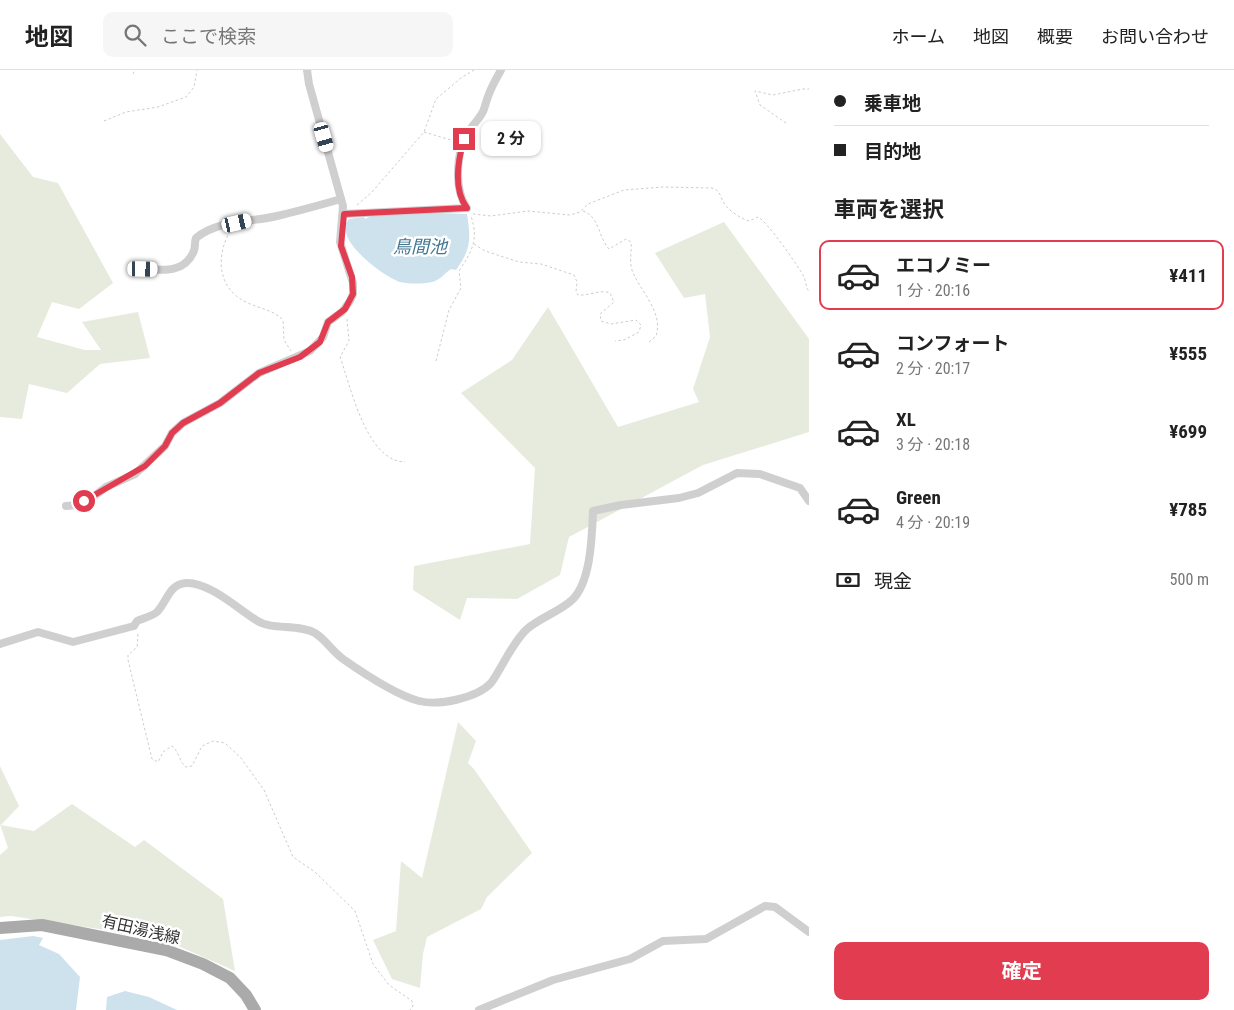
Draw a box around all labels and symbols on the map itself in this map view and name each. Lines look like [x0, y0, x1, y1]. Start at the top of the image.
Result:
car [312, 121, 335, 153]
callout: 2 分 [482, 122, 542, 156]
route end [453, 128, 475, 150]
car [220, 212, 253, 234]
water label: 鳥間池 [393, 236, 449, 257]
car [127, 261, 158, 277]
route start [73, 490, 95, 512]
street label: 有田湯浅線 [100, 911, 182, 948]

